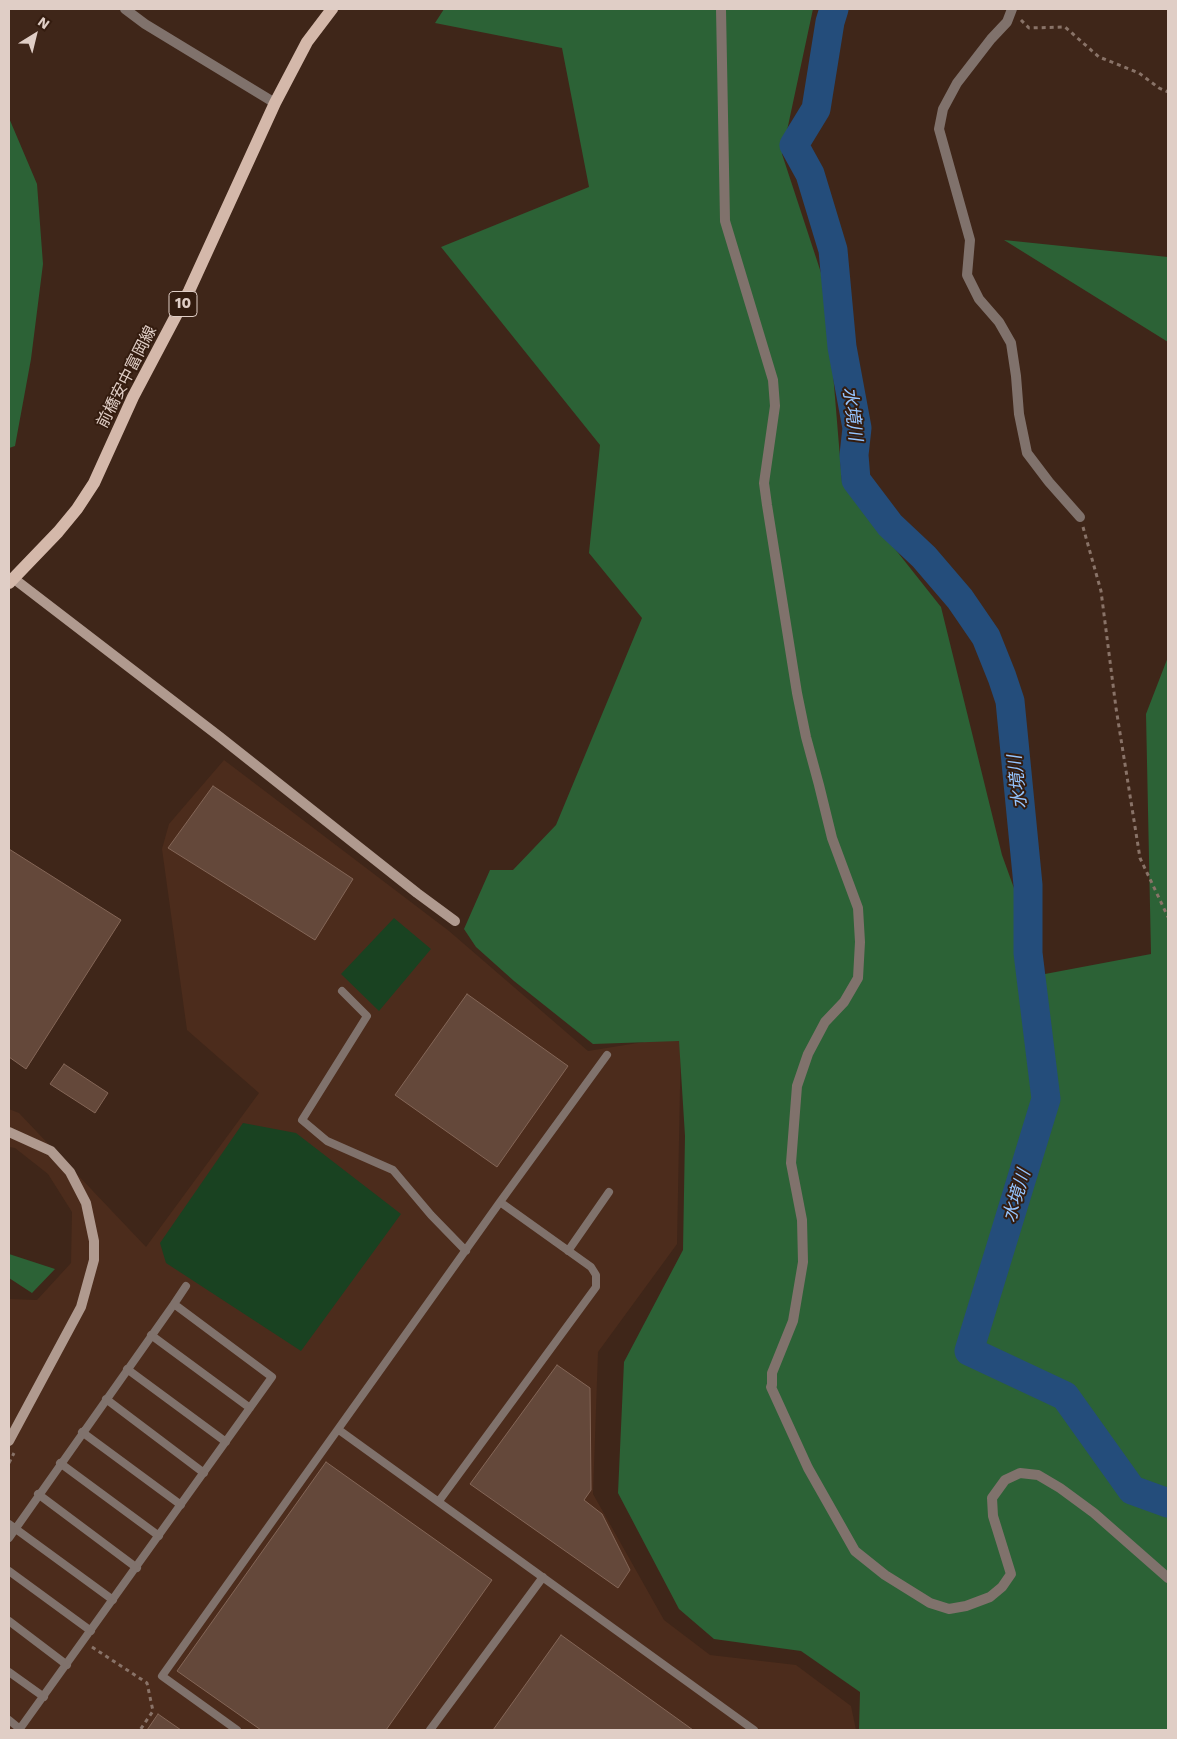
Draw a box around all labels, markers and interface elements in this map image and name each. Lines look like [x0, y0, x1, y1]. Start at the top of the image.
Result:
north arrow [10, 10, 60, 60]
text: N [35, 13, 53, 32]
road number: 10 [169, 292, 197, 316]
street label: 前橋安中富岡線 [93, 323, 161, 431]
water label: 水境川 [838, 386, 866, 442]
water label: 水境川 [1004, 754, 1032, 810]
water label: 水境川 [999, 1167, 1035, 1225]

